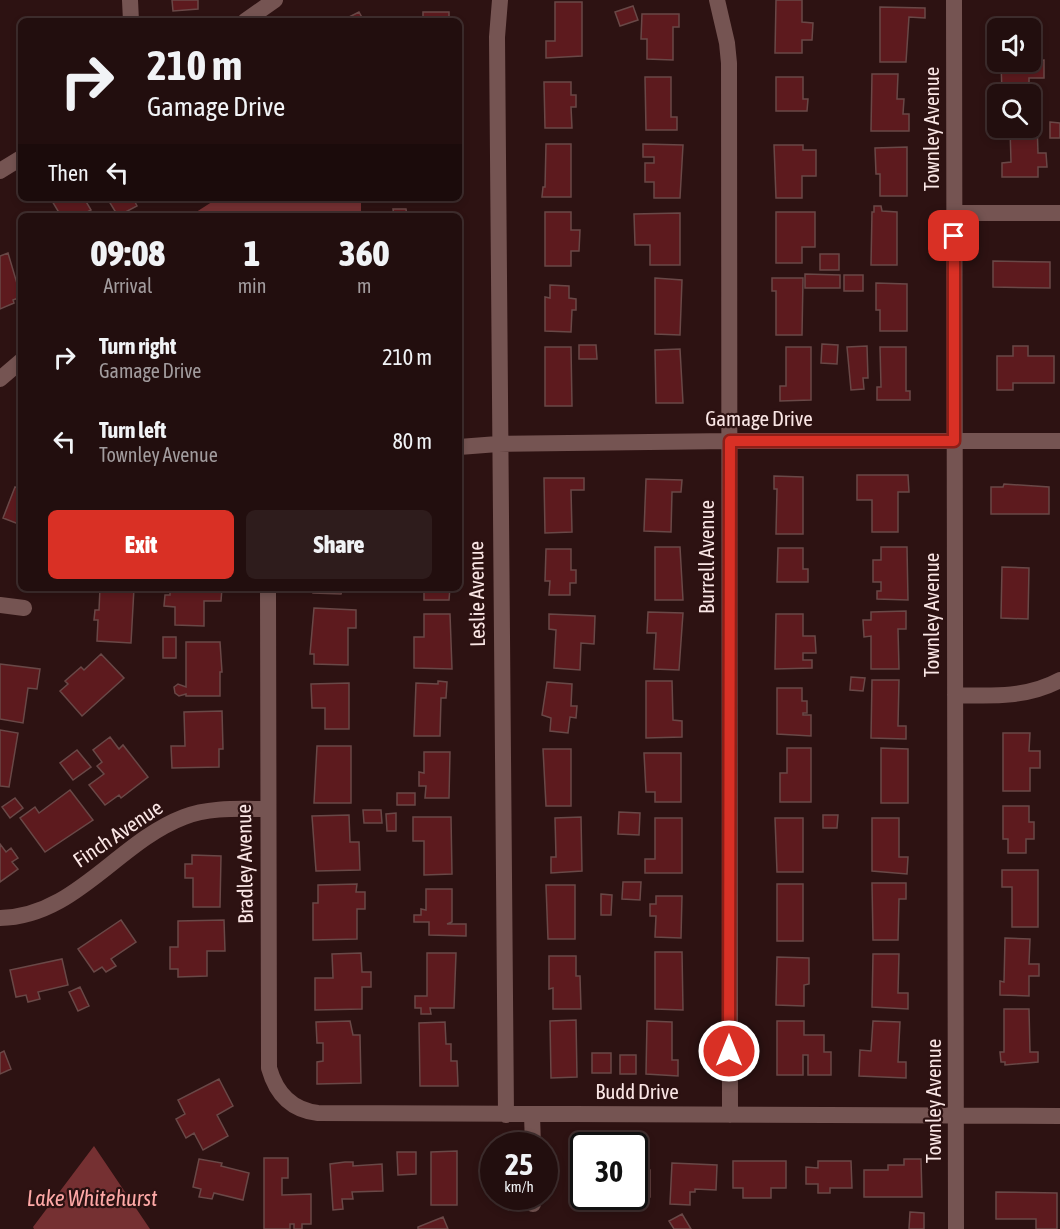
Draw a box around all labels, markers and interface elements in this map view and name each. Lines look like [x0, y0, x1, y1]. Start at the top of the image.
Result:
map controls [987, 18, 1041, 138]
button: sound [987, 18, 1041, 72]
text: 210 m [147, 41, 242, 89]
icon: right [48, 42, 126, 120]
street label: Townley Avenue [919, 67, 943, 191]
button: search [987, 84, 1041, 138]
text: Gamage Drive [147, 91, 285, 122]
icon: left [101, 156, 134, 189]
text: Then [48, 160, 89, 186]
pin [928, 210, 979, 261]
icon: arrive [937, 219, 970, 252]
text: 09:08 [90, 232, 165, 274]
text: 1 [244, 232, 260, 274]
text: 360 [339, 232, 390, 274]
text: Arrival [103, 274, 152, 297]
text: min [238, 274, 266, 297]
text: m [357, 274, 371, 297]
text: Turn right [99, 333, 176, 359]
icon: right [48, 341, 81, 374]
text: 210 m [382, 344, 432, 370]
text: Gamage Drive [99, 359, 201, 382]
street label: Gamage Drive [705, 406, 813, 430]
text: Turn left [99, 417, 166, 443]
icon: left [48, 425, 81, 458]
text: 80 m [392, 428, 432, 454]
text: Townley Avenue [99, 443, 218, 466]
street label: Burrell Avenue [694, 500, 718, 614]
button: Exit [48, 510, 234, 579]
button: Share [246, 510, 432, 579]
street label: Leslie Avenue [463, 541, 489, 647]
street label: Townley Avenue [919, 553, 943, 677]
street label: Finch Avenue [68, 795, 167, 872]
street label: Bradley Avenue [231, 804, 257, 924]
position arrow [697, 1019, 761, 1083]
street label: Townley Avenue [921, 1039, 945, 1163]
street label: Budd Drive [595, 1079, 679, 1103]
speed limit sign: 30 [570, 1132, 648, 1210]
text: 25 [505, 1147, 533, 1181]
text: km/h [504, 1178, 534, 1195]
water label: Lake Whitehurst [27, 1185, 158, 1211]

